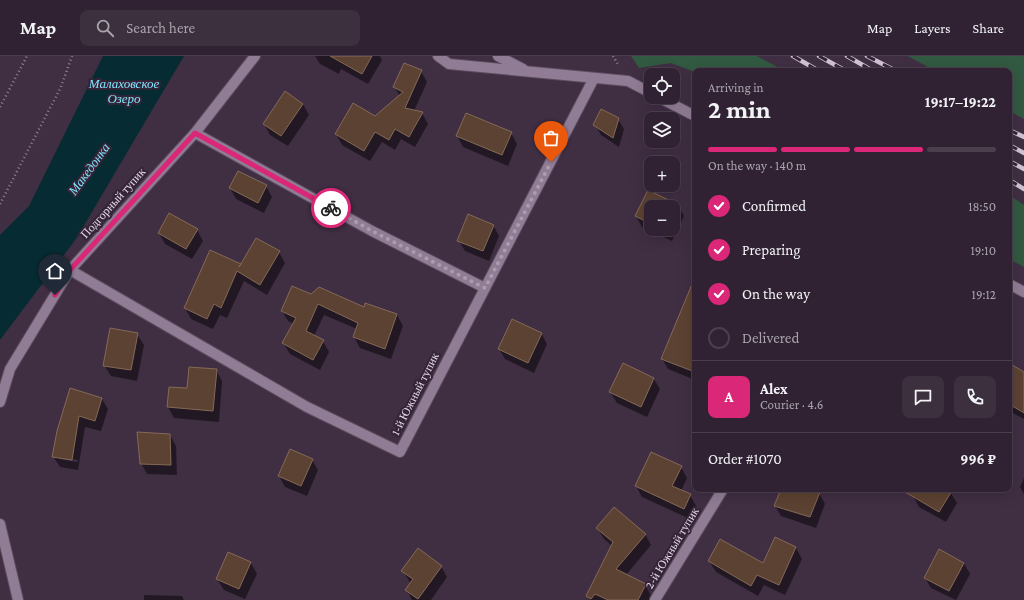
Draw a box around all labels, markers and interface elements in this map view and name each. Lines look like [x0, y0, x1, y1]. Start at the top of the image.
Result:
search box [80, 10, 360, 46]
text: Map [20, 17, 56, 38]
icon: search [94, 17, 116, 39]
text: Search here [126, 20, 195, 36]
text: Map [867, 20, 892, 36]
text: Layers [914, 20, 951, 36]
text: Share [973, 20, 1004, 36]
map controls [644, 68, 680, 236]
button: locate [644, 68, 680, 104]
water label: Малаховское Озеро [88, 76, 159, 106]
text: Arriving in [708, 80, 764, 95]
text: 19:17–19:22 [925, 94, 996, 110]
text: 2 min [708, 95, 771, 124]
button: layers [644, 112, 680, 148]
pin [534, 121, 568, 162]
icon: bag [540, 127, 562, 149]
water label: Македонка [65, 140, 113, 199]
button: + [644, 156, 680, 192]
text: On the way · 140 m [708, 158, 806, 173]
street label: Подгорный тупик [78, 165, 148, 241]
courier [311, 188, 351, 228]
icon: check [708, 195, 730, 217]
icon: bike [320, 197, 342, 219]
text: Confirmed [742, 198, 806, 214]
text: 18:50 [968, 199, 996, 214]
button: − [644, 200, 680, 236]
icon: check [708, 239, 730, 261]
text: Preparing [742, 242, 801, 258]
text: 19:10 [970, 243, 996, 258]
pin [38, 254, 72, 295]
icon: home [44, 260, 66, 282]
icon: check [708, 283, 730, 305]
text: On the way [742, 286, 810, 302]
text: 19:12 [972, 287, 996, 302]
text: Delivered [742, 330, 799, 346]
street label: 1-й Южный тупик [388, 350, 442, 438]
button: chat [902, 376, 944, 418]
button: phone [954, 376, 996, 418]
text: Alex [760, 381, 788, 397]
text: A [725, 389, 733, 405]
text: Courier · 4.6 [760, 397, 823, 412]
text: Order #1070 [708, 451, 782, 467]
text: 996 ₽ [960, 451, 996, 467]
street label: 2-й Южный тупик [642, 505, 702, 591]

